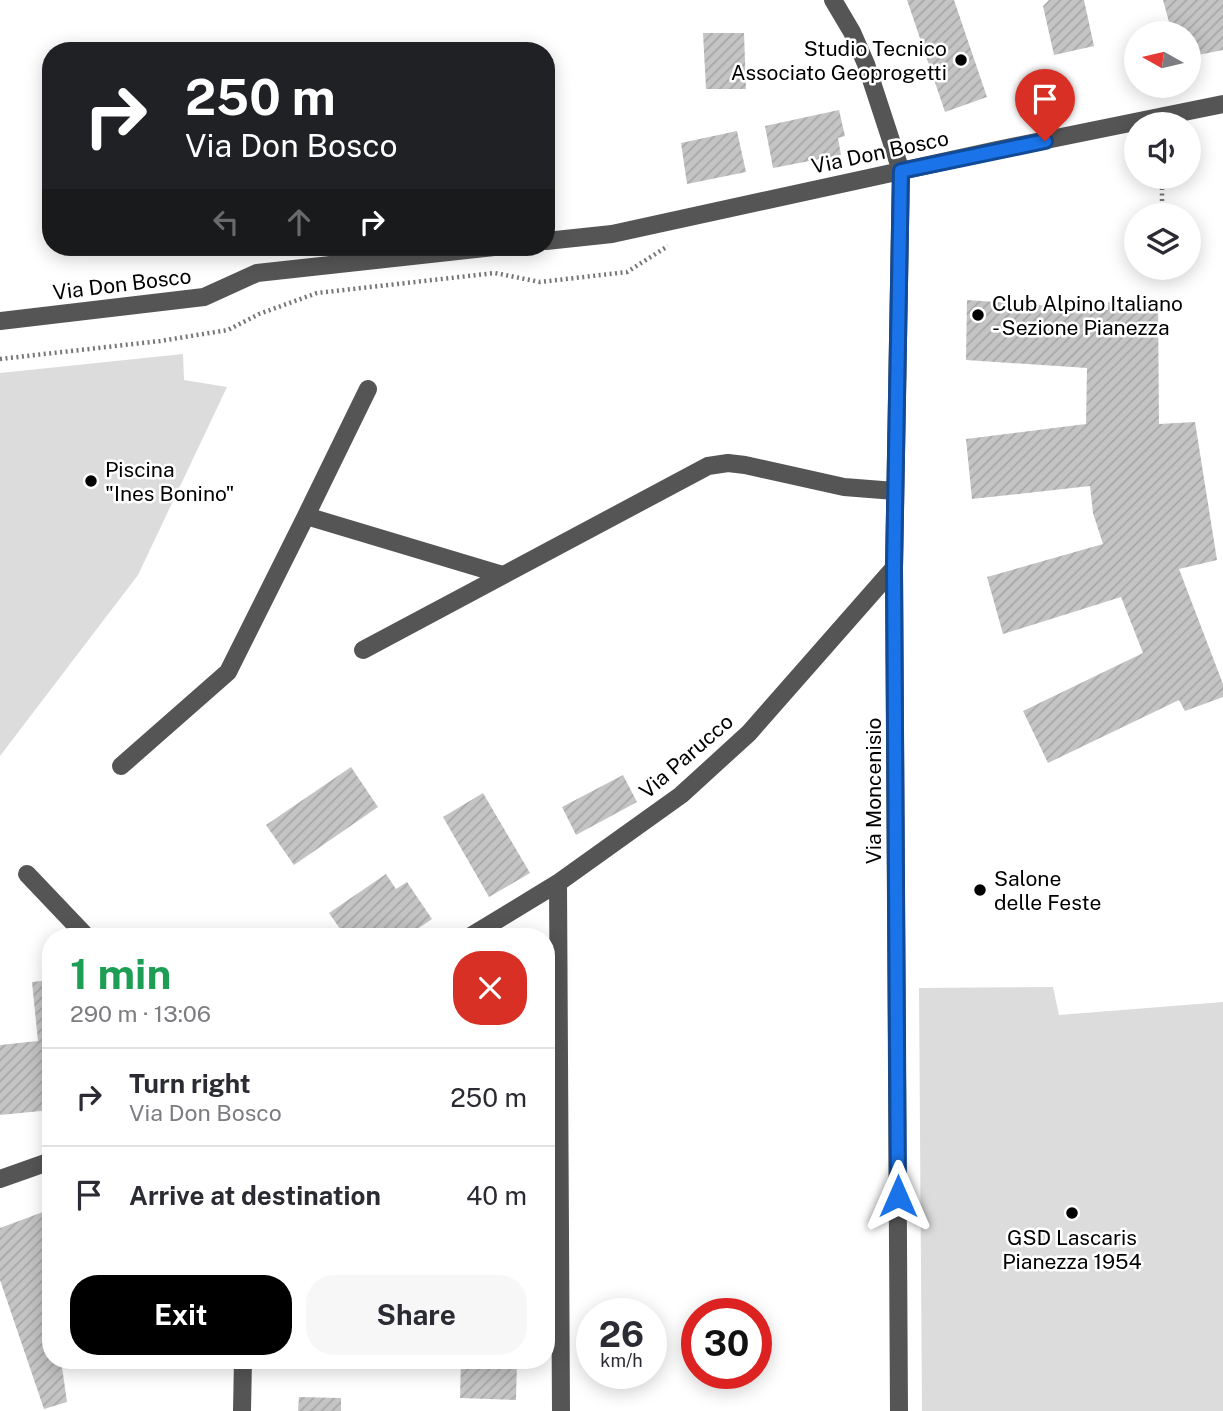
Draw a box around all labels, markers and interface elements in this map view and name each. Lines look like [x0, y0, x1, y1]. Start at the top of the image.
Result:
north arrow [1124, 21, 1200, 98]
map controls [1124, 21, 1201, 280]
place label: Studio Tecnico Associato Geoprogetti [731, 36, 947, 85]
marker: Studio Tecnico Associato Geoprogetti [953, 52, 969, 68]
text: 250 m [185, 68, 336, 126]
pin [1015, 69, 1075, 141]
icon: right [70, 70, 161, 161]
icon: arrive [1026, 80, 1064, 118]
button: sound [1124, 112, 1201, 189]
street label: Via Don Bosco [809, 125, 951, 179]
text: Via Don Bosco [185, 127, 398, 164]
icon: left [207, 203, 245, 241]
icon: ahead [280, 203, 318, 241]
icon: right [353, 203, 391, 241]
button: layers [1124, 203, 1201, 280]
street label: Via Don Bosco [51, 263, 193, 305]
place label: Club Alpino Italiano - Sezione Pianezza [992, 291, 1183, 340]
marker: Club Alpino Italiano - Sezione Pianezza [970, 307, 986, 323]
place label: Piscina "Ines Bonino" [105, 457, 234, 506]
marker: Piscina "Ines Bonino" [83, 473, 99, 489]
street label: Via Parucco [634, 709, 738, 803]
street label: Via Moncenisio [861, 718, 886, 864]
place label: Salone delle Feste [994, 866, 1101, 915]
marker: Salone delle Feste [972, 882, 988, 898]
text: 1 min [70, 949, 171, 998]
button: close [453, 951, 527, 1025]
text: 290 m · 13:06 [70, 1000, 211, 1027]
text: Turn right [129, 1068, 251, 1099]
icon: right [70, 1078, 108, 1116]
text: 250 m [450, 1082, 527, 1113]
text: Via Don Bosco [129, 1099, 282, 1126]
position arrow [861, 1159, 935, 1233]
icon: arrive [70, 1176, 108, 1214]
text: Arrive at destination [129, 1180, 381, 1211]
text: 40 m [466, 1180, 527, 1211]
marker: GSD Lascaris Pianezza 1954 [1064, 1205, 1080, 1221]
place label: GSD Lascaris Pianezza 1954 [1002, 1225, 1142, 1274]
button: Exit [70, 1275, 292, 1355]
button: Share [306, 1275, 527, 1355]
speed limit sign: 30 [681, 1298, 772, 1389]
text: 26 [599, 1314, 644, 1355]
text: km/h [600, 1350, 643, 1371]

